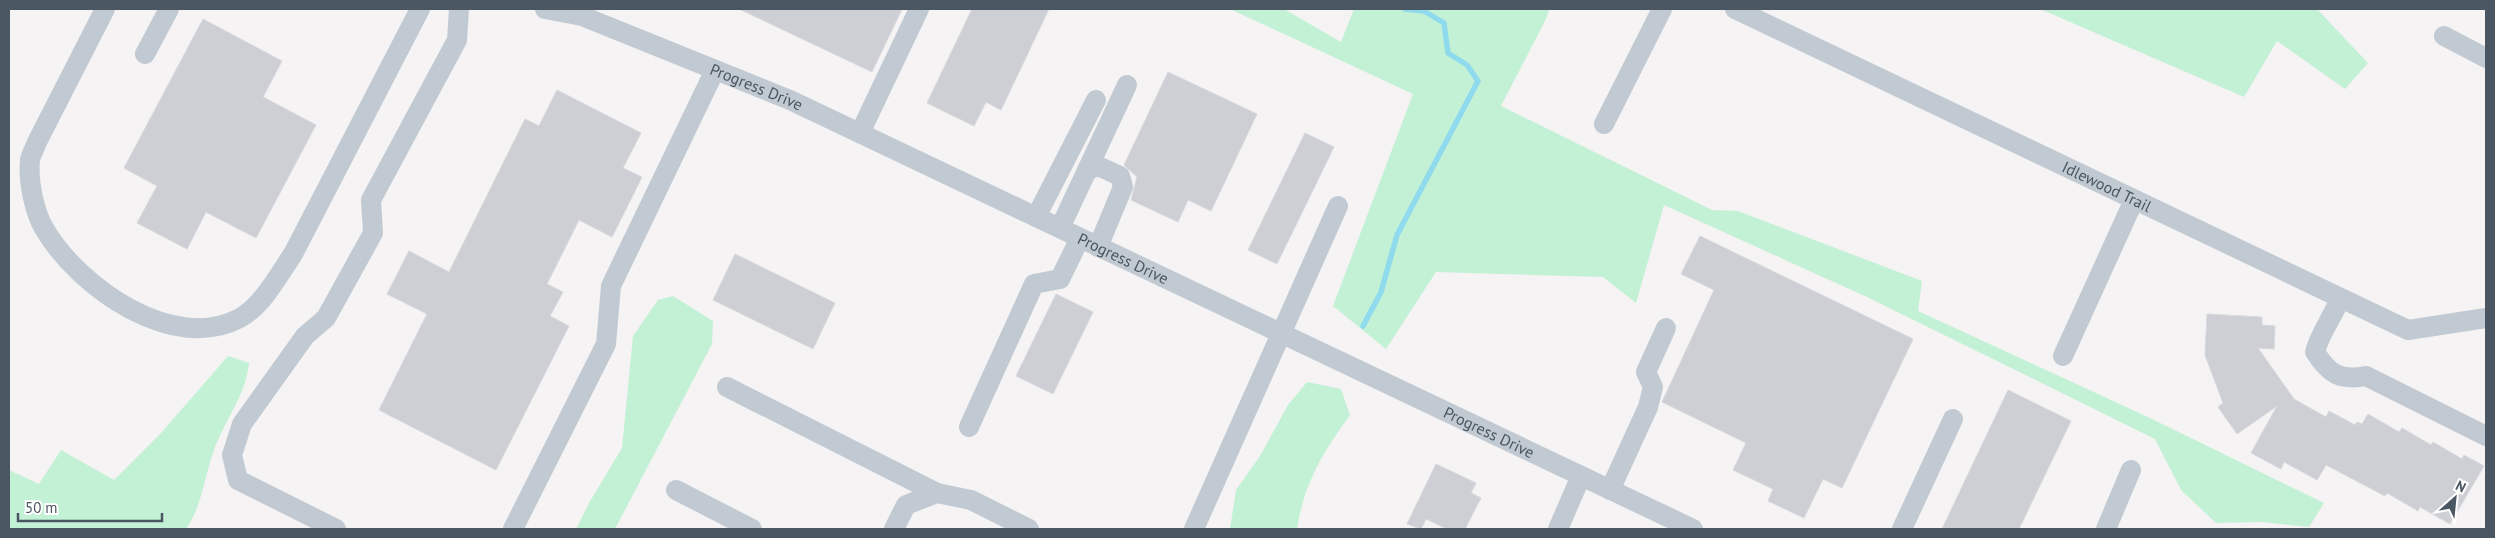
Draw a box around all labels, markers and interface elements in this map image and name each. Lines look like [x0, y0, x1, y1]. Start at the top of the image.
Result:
street label: Progress Drive [707, 59, 806, 115]
street label: Idlewood Trail [2059, 157, 2155, 216]
street label: Progress Drive [1075, 228, 1172, 288]
street label: Progress Drive [1440, 402, 1538, 462]
north arrow [2430, 473, 2480, 523]
text: N [2453, 476, 2469, 497]
scale bar [18, 490, 161, 522]
text: 50 m [25, 498, 58, 517]

